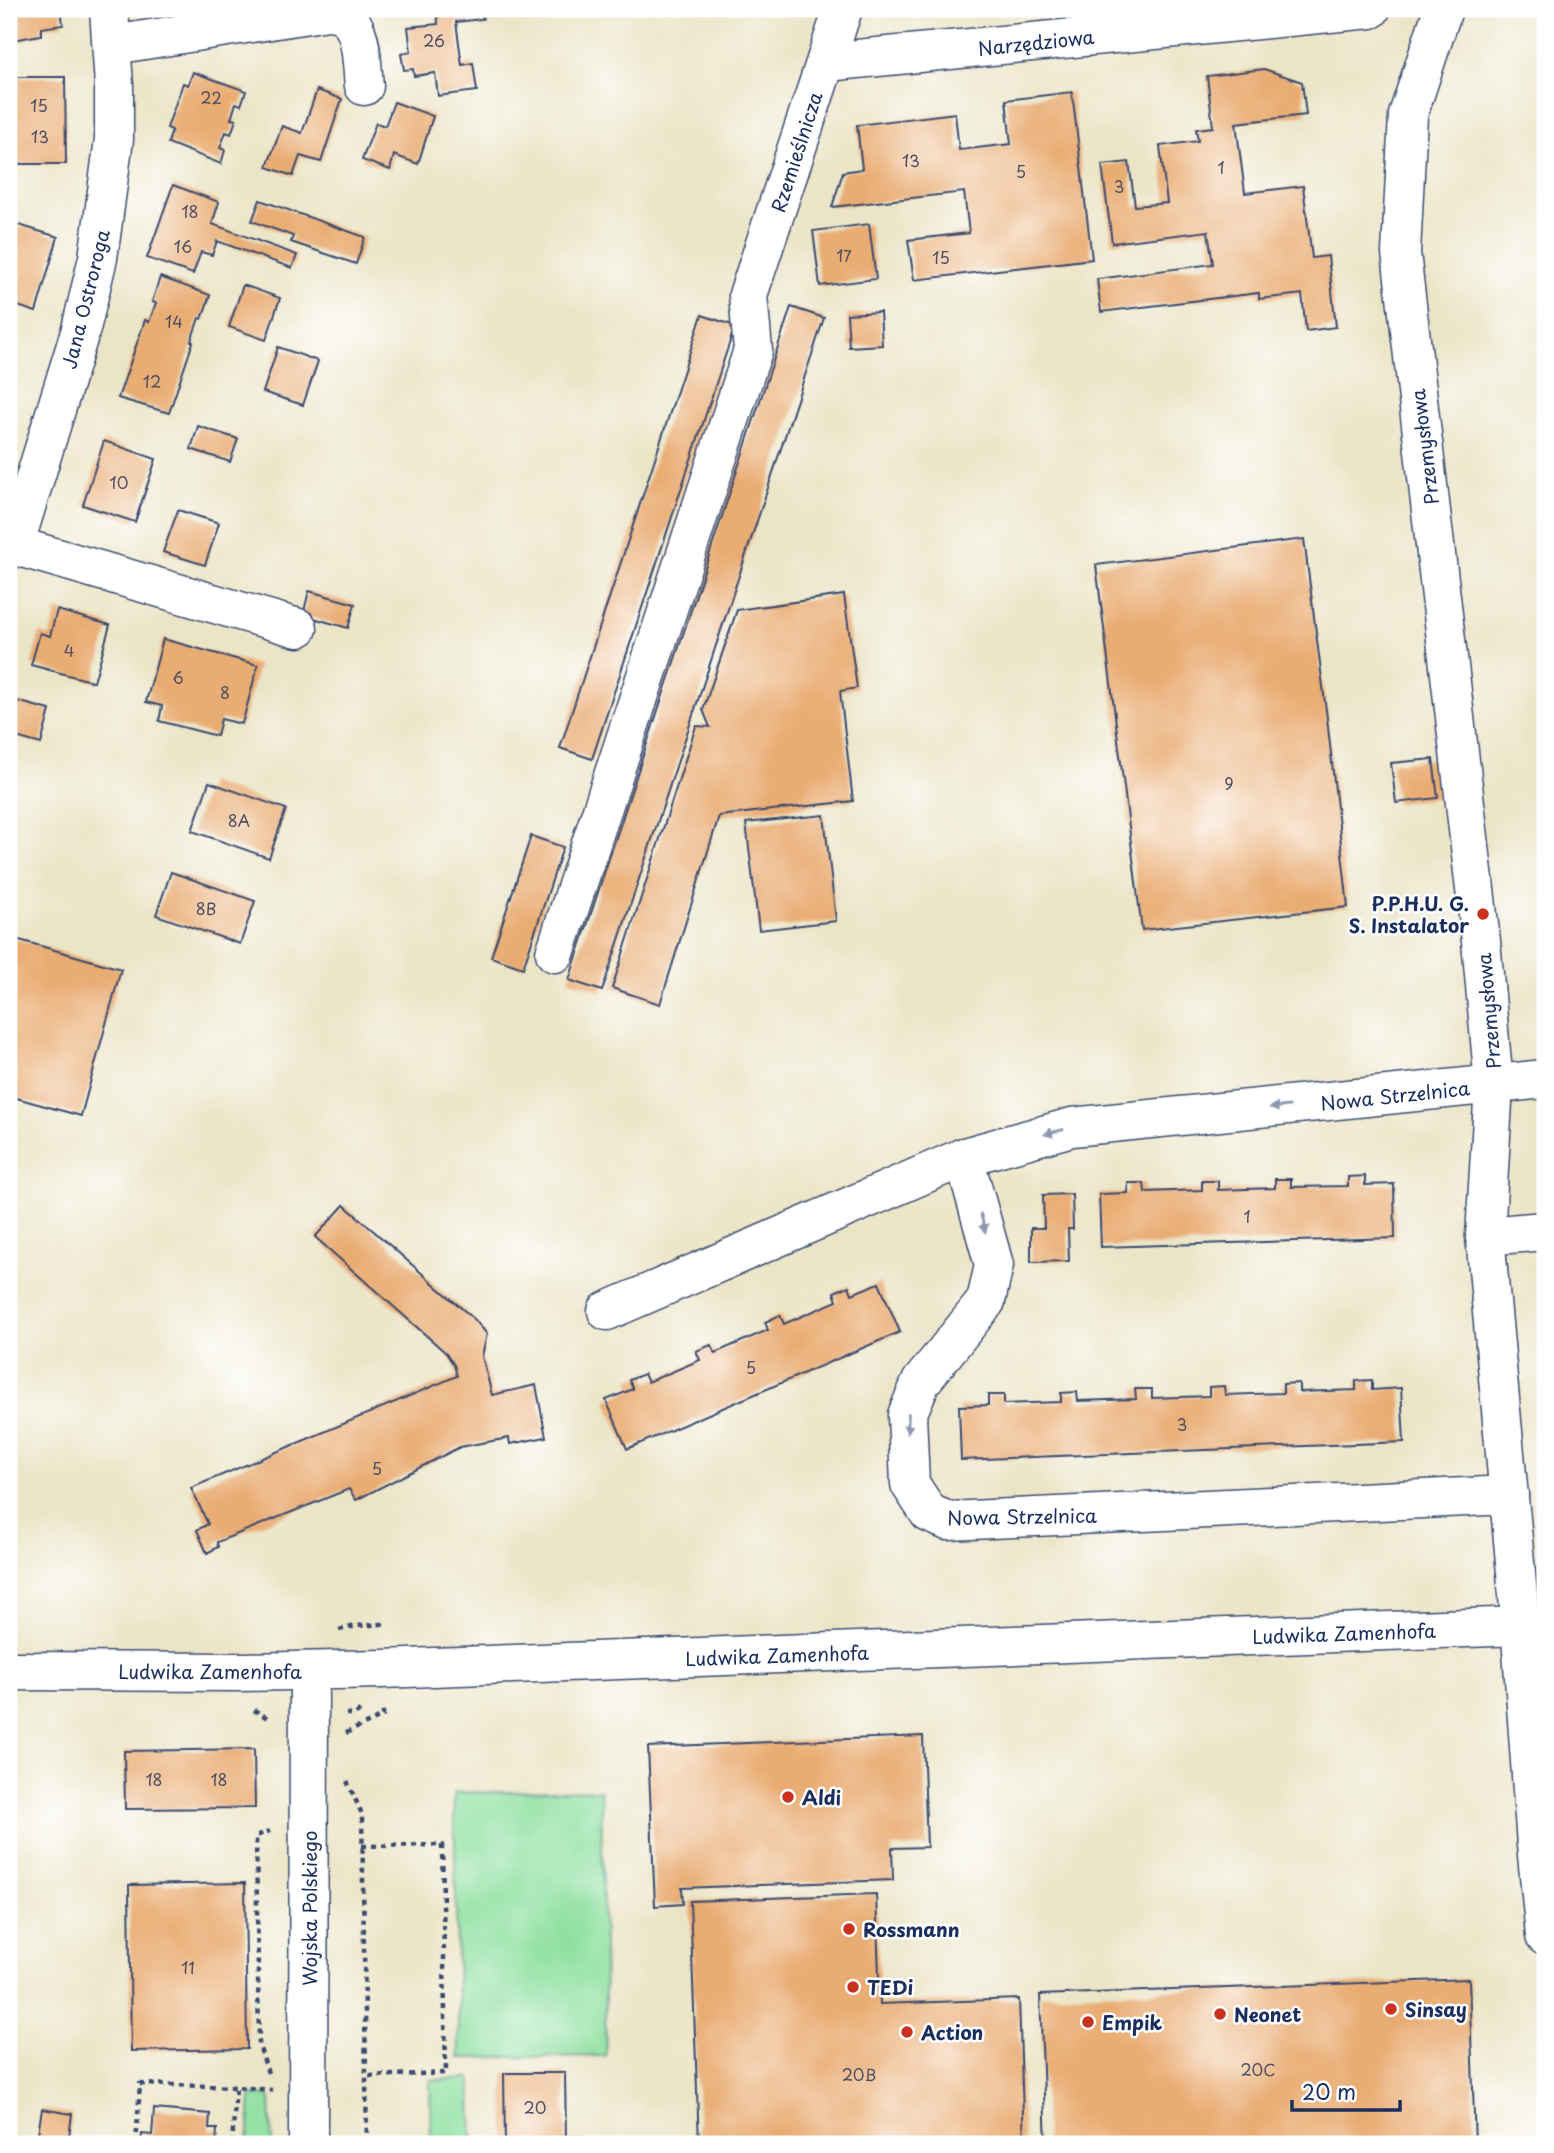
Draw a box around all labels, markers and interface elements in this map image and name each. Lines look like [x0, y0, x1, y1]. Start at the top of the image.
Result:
street label: Narzędziowa [977, 22, 1096, 62]
house number: 26 [423, 28, 445, 52]
house number: 22 [200, 85, 222, 109]
street label: Rzemieślnicza [763, 88, 829, 216]
house number: 15 [30, 93, 48, 117]
house number: 13 [31, 124, 49, 148]
house number: 13 [902, 148, 920, 172]
house number: 1 [1217, 155, 1225, 179]
house number: 5 [1016, 159, 1026, 183]
house number: 3 [1114, 174, 1124, 198]
house number: 18 [181, 199, 199, 223]
street label: Jana Ostroroga [54, 226, 116, 372]
house number: 16 [174, 234, 192, 258]
house number: 17 [836, 243, 852, 267]
house number: 15 [932, 245, 950, 269]
house number: 14 [165, 309, 183, 333]
house number: 12 [143, 369, 161, 393]
street label: Przemysłowa [1403, 387, 1445, 506]
house number: 10 [110, 470, 128, 494]
house number: 4 [64, 638, 74, 662]
house number: 6 [172, 665, 184, 689]
house number: 8 [220, 680, 230, 704]
house number: 9 [1224, 771, 1234, 795]
house number: 8A [228, 808, 250, 832]
place label: P.P.H.U. G. S. Instalator [1349, 889, 1469, 939]
house number: 8B [196, 896, 216, 920]
marker: P.P.H.U. G. S. Instalator [1475, 906, 1491, 922]
street label: Przemysłowa [1469, 952, 1507, 1070]
street label: Nowa Strzelnica [1319, 1073, 1471, 1117]
one-way arrow [1269, 1102, 1291, 1113]
one-way arrow [1043, 1128, 1064, 1138]
house number: 1 [1243, 1204, 1251, 1228]
one-way arrow [978, 1213, 988, 1234]
house number: 5 [746, 1355, 756, 1379]
one-way arrow [903, 1412, 914, 1434]
house number: 3 [1177, 1412, 1187, 1436]
house number: 5 [372, 1456, 382, 1480]
street label: Nowa Strzelnica [947, 1501, 1097, 1531]
street label: Ludwika Zamenhofa [1252, 1616, 1436, 1650]
street label: Ludwika Zamenhofa [685, 1638, 869, 1672]
street label: Ludwika Zamenhofa [118, 1657, 302, 1685]
house number: 18 [145, 1767, 163, 1791]
house number: 18 [210, 1767, 228, 1791]
place label: Aldi [802, 1783, 841, 1811]
marker: Aldi [780, 1789, 796, 1805]
street label: Wojska Polskiego [295, 1830, 323, 1986]
place label: Rossmann [863, 1915, 960, 1943]
marker: Rossmann [841, 1921, 857, 1937]
house number: 11 [181, 1955, 195, 1979]
place label: TEDi [867, 1973, 913, 2001]
marker: TEDi [845, 1979, 861, 1995]
place label: Sinsay [1405, 1995, 1467, 2023]
place label: Neonet [1234, 2000, 1301, 2028]
marker: Sinsay [1383, 2001, 1399, 2017]
marker: Neonet [1212, 2006, 1228, 2022]
place label: Empik [1102, 2008, 1162, 2036]
marker: Empik [1080, 2014, 1096, 2030]
place label: Action [920, 2018, 983, 2046]
marker: Action [899, 2024, 915, 2040]
house number: 20C [1240, 2057, 1276, 2081]
house number: 20B [842, 2062, 876, 2086]
scale bar [1292, 2069, 1400, 2113]
text: 20 m [1302, 2075, 1356, 2107]
house number: 20 [524, 2095, 546, 2119]

